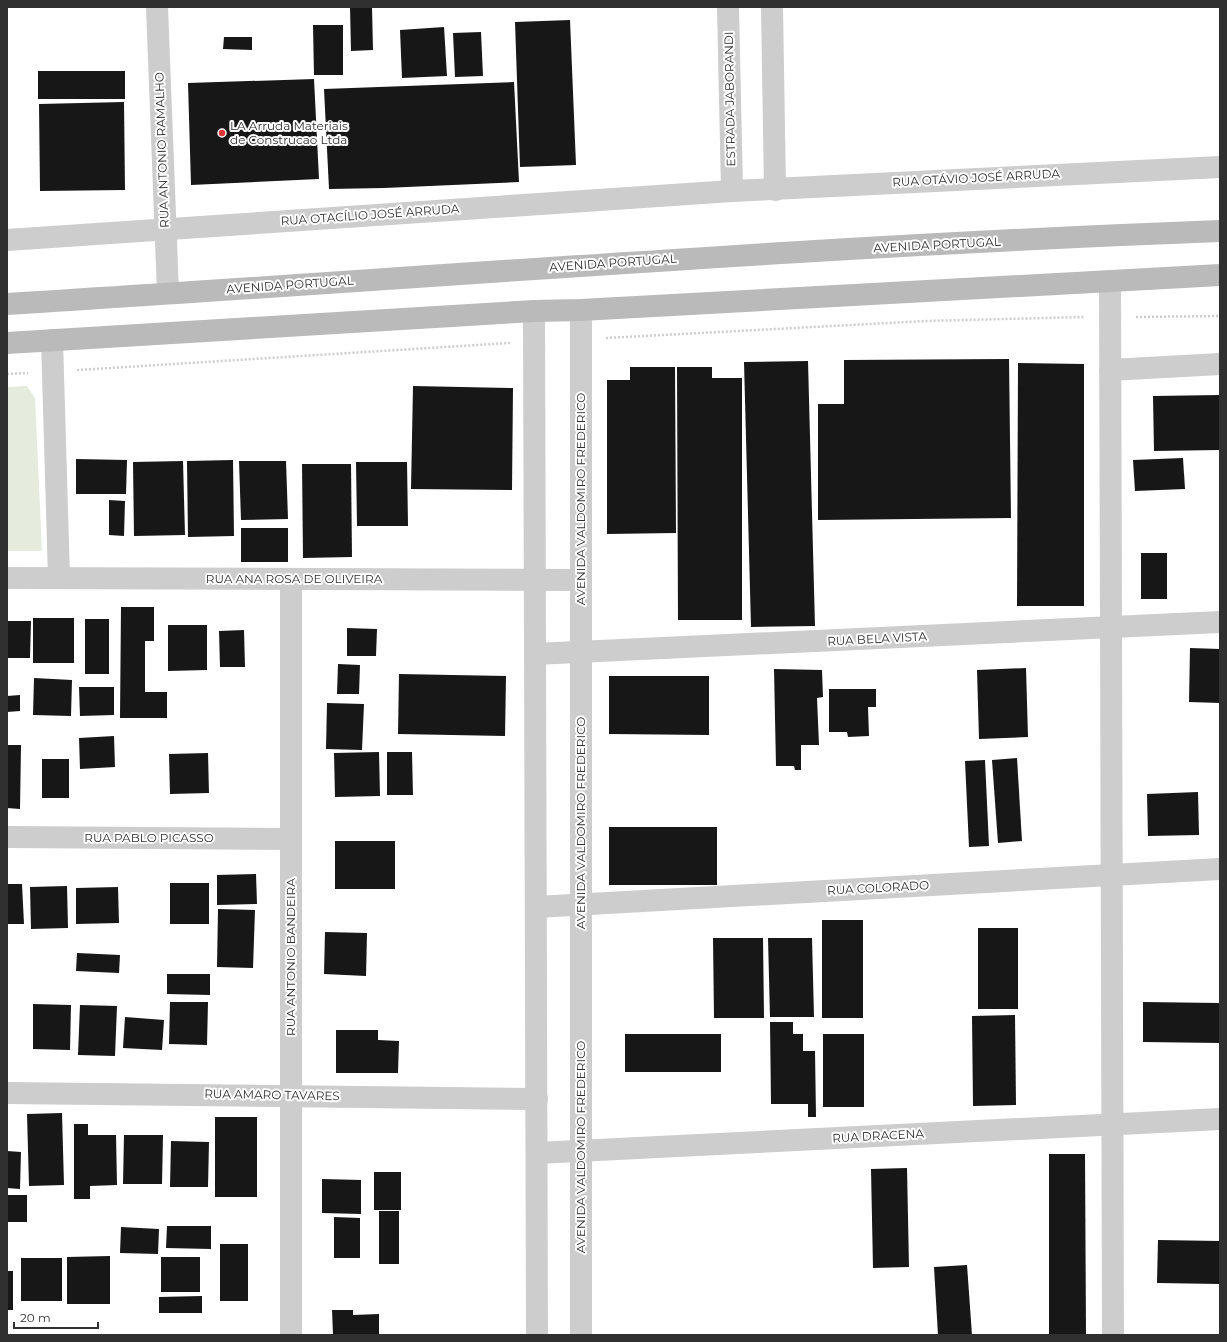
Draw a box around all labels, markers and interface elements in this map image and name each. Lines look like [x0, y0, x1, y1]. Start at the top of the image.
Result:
street label: ESTRADA JABORANDI [721, 31, 738, 167]
street label: RUA ANTONIO RAMALHO [151, 72, 172, 228]
place label: LA Arruda Materiais de Construcao Ltda [230, 118, 348, 147]
marker: LA Arruda Materiais de Construcao Ltda [217, 128, 227, 138]
street label: RUA OTÁVIO JOSÉ ARRUDA [892, 166, 1061, 189]
street label: RUA OTACÍLIO JOSÉ ARRUDA [280, 201, 460, 228]
street label: AVENIDA PORTUGAL [873, 234, 1001, 255]
street label: AVENIDA PORTUGAL [549, 251, 677, 274]
street label: AVENIDA PORTUGAL [226, 273, 354, 296]
street label: AVENIDA VALDOMIRO FREDERICO [573, 393, 588, 605]
street label: RUA ANA ROSA DE OLIVEIRA [206, 571, 383, 586]
street label: RUA BELA VISTA [827, 628, 928, 649]
street label: AVENIDA VALDOMIRO FREDERICO [573, 717, 588, 929]
street label: RUA PABLO PICASSO [84, 830, 214, 845]
street label: RUA COLORADO [827, 877, 929, 898]
street label: RUA ANTONIO BANDEIRA [283, 878, 298, 1036]
street label: AVENIDA VALDOMIRO FREDERICO [573, 1041, 588, 1253]
street label: RUA AMARO TAVARES [204, 1086, 340, 1103]
street label: RUA DRACENA [832, 1126, 925, 1145]
scale bar [14, 1304, 98, 1330]
text: 20 m [20, 1310, 51, 1325]

